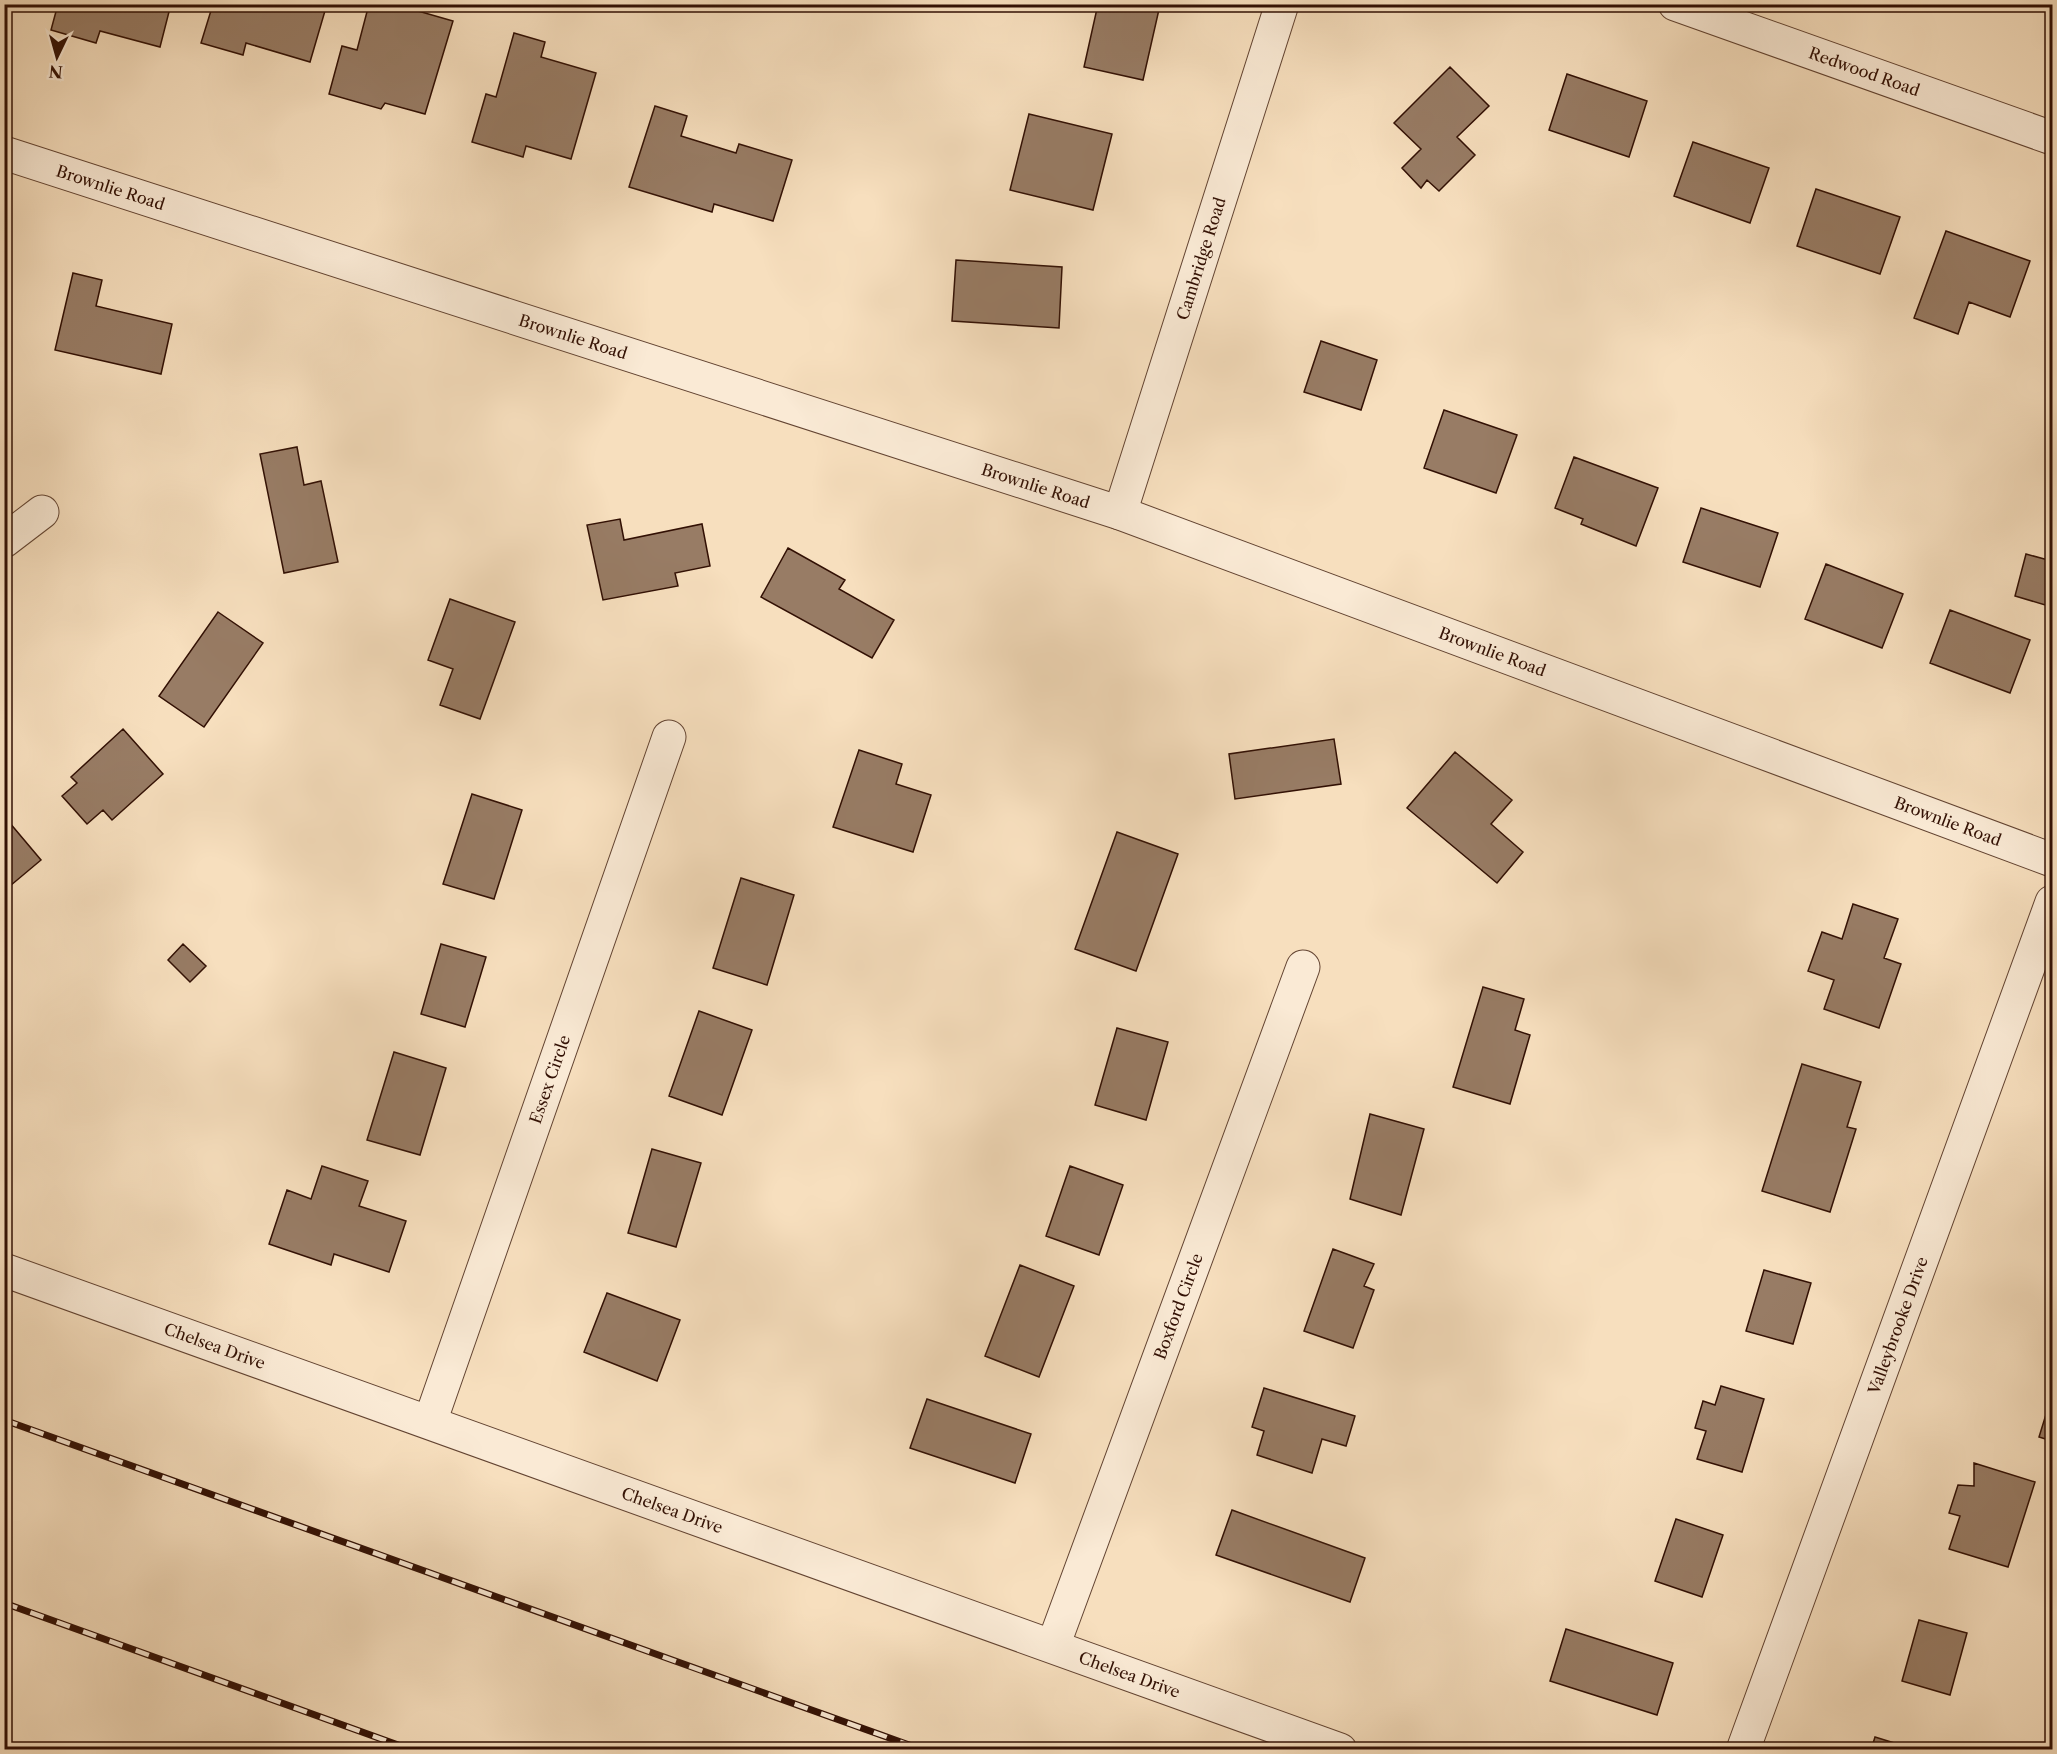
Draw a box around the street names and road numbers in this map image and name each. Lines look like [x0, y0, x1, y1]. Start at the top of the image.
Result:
street label: Redwood Road [1806, 42, 1923, 100]
street label: Brownlie Road [54, 161, 168, 214]
street label: Cambridge Road [1172, 194, 1230, 323]
street label: Brownlie Road [516, 310, 630, 363]
street label: Brownlie Road [979, 459, 1093, 513]
street label: Brownlie Road [1436, 623, 1549, 681]
street label: Brownlie Road [1892, 792, 2004, 850]
street label: Essex Circle [525, 1032, 574, 1126]
street label: Boxford Circle [1149, 1250, 1207, 1362]
street label: Valleybrooke Drive [1863, 1254, 1932, 1398]
street label: Chelsea Drive [161, 1318, 268, 1373]
street label: Chelsea Drive [619, 1483, 726, 1537]
street label: Chelsea Drive [1076, 1647, 1183, 1702]

